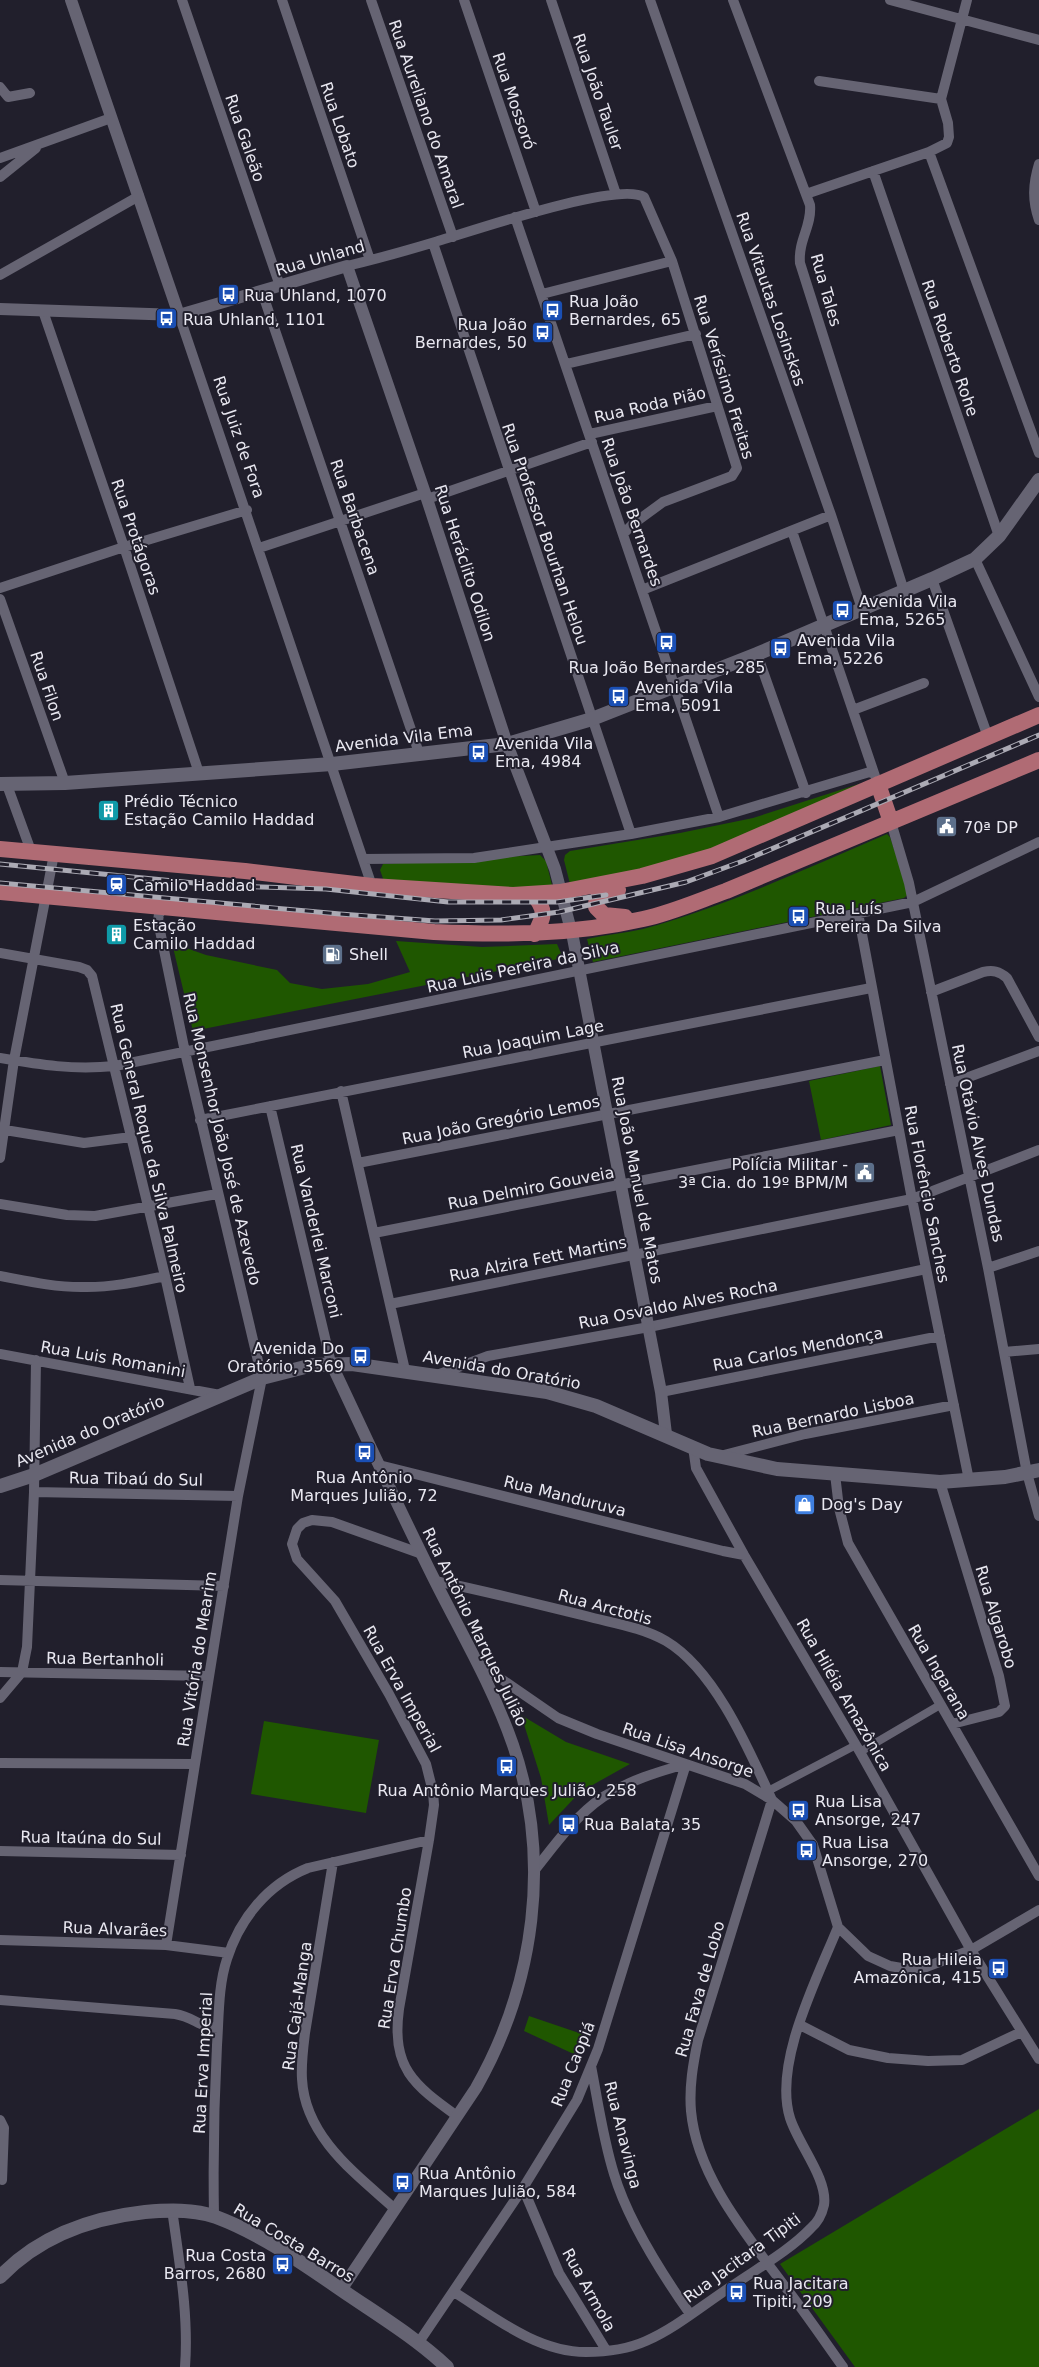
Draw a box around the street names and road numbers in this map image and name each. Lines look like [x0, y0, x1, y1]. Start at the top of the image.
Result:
street label: Rua Aureliano do Amaral [385, 17, 467, 211]
street label: Rua João Tauler [569, 31, 627, 153]
street label: Rua Mossoró [488, 50, 540, 152]
street label: Rua Lobato [316, 79, 364, 171]
street label: Rua Galeão [221, 92, 269, 184]
street label: Rua Vitautas Losinskas [732, 209, 810, 389]
street label: Rua Uhland [273, 236, 367, 280]
street label: Rua Tales [807, 251, 845, 329]
street label: Rua Roberto Rohe [918, 277, 982, 419]
street label: Rua Veríssimo Freitas [690, 293, 758, 461]
street label: Rua Juiz de Fora [209, 373, 269, 501]
street label: Rua Roda Pião [592, 383, 708, 427]
street label: Rua Professor Bourhan Helou [498, 421, 592, 647]
street label: Rua João Bernardes [598, 435, 666, 589]
street label: Rua Barbacena [326, 457, 384, 577]
street label: Rua Protágoras [107, 476, 165, 598]
street label: Rua Heráclito Odilon [431, 482, 499, 644]
street label: Rua Filon [26, 649, 68, 723]
street label: Avenida Vila Ema [334, 720, 474, 756]
street label: Rua Luis Pereira da Silva [425, 937, 621, 997]
street label: Rua Monsenhor João José de Azevedo [179, 991, 265, 1287]
street label: Rua General Roque da Silva Palmeiro [106, 1001, 192, 1295]
street label: Rua Joaquim Lage [461, 1016, 605, 1062]
street label: Rua Otávio Alves Dundas [948, 1042, 1008, 1244]
street label: Rua João Manuel de Matos [608, 1075, 666, 1285]
street label: Rua João Gregório Lemos [400, 1091, 602, 1149]
street label: Rua Florêncio Sanches [900, 1104, 954, 1284]
street label: Rua Vanderlei Marconi [287, 1142, 345, 1320]
street label: Rua Delmiro Gouveia [446, 1163, 616, 1213]
street label: Rua Alzira Fett Martins [448, 1232, 628, 1286]
street label: Rua Osvaldo Alves Rocha [577, 1275, 779, 1333]
street label: Rua Carlos Mendonça [711, 1323, 885, 1375]
street label: Rua Luis Romanini [39, 1337, 187, 1381]
street label: Avenida do Oratório [422, 1347, 582, 1393]
street label: Rua Bernardo Lisboa [750, 1389, 916, 1441]
street label: Avenida do Oratório [13, 1391, 167, 1471]
street label: Rua Tibaú do Sul [69, 1468, 203, 1490]
street label: Rua Manduruva [502, 1472, 628, 1520]
street label: Rua Antônio Marques Julião [418, 1524, 532, 1730]
street label: Rua Algarobo [971, 1563, 1021, 1671]
street label: Rua Vitória do Mearim [174, 1570, 220, 1748]
street label: Rua Arctotis [556, 1585, 654, 1629]
street label: Rua Hiléia Amazônica [792, 1615, 896, 1775]
street label: Rua Ingarana [904, 1621, 974, 1723]
street label: Rua Erva Imperial [359, 1622, 445, 1756]
street label: Rua Bertanholi [46, 1648, 164, 1670]
street label: Rua Lisa Ansorge [620, 1719, 756, 1781]
street label: Rua Itaúna do Sul [20, 1827, 162, 1849]
street label: Rua Erva Chumbo [374, 1886, 416, 2030]
street label: Rua Alvarães [62, 1918, 168, 1940]
street label: Rua Fava de Lobo [671, 1919, 729, 2059]
street label: Rua Cajá-Manga [279, 1940, 315, 2072]
street label: Rua Erva Imperial [190, 1992, 216, 2134]
street label: Rua Caopiá [547, 2018, 599, 2110]
street label: Rua Anavinga [600, 2079, 646, 2191]
street label: Rua Costa Barros [230, 2199, 358, 2287]
street label: Rua Jacitara Tipiti [680, 2209, 804, 2307]
street label: Rua Armola [558, 2245, 620, 2335]

